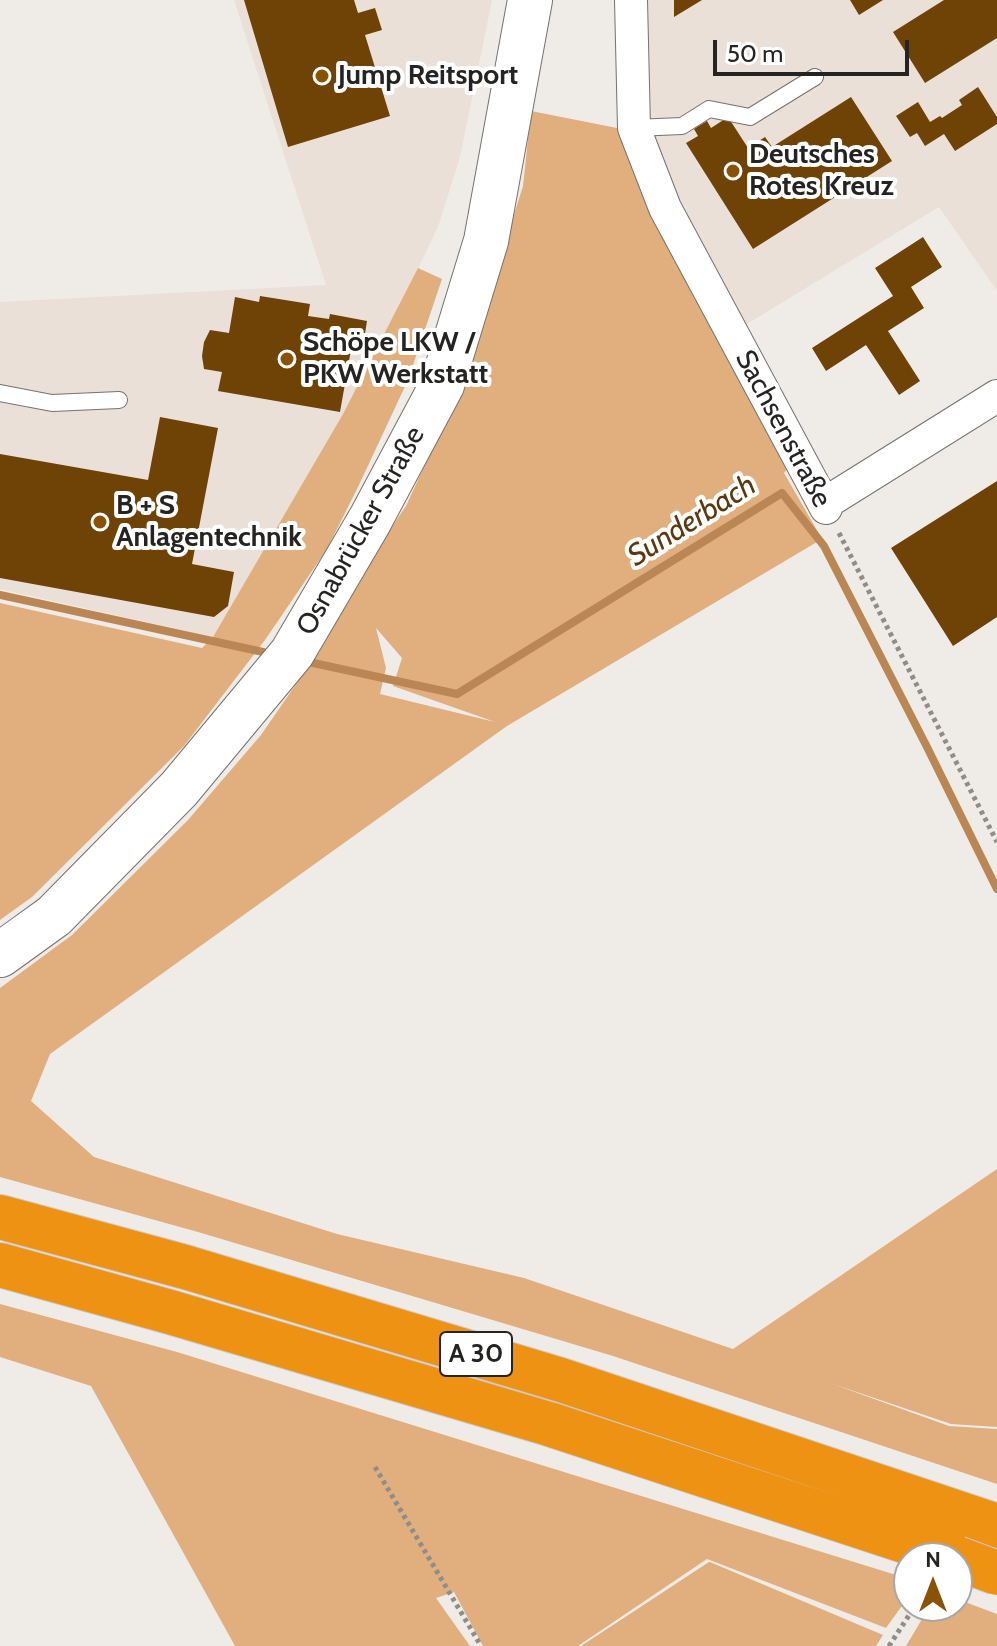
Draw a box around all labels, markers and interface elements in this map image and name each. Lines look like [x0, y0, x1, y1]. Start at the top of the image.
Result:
scale bar [717, 24, 913, 74]
text: 50 m [727, 39, 783, 68]
place label: Jump Reitsport [338, 59, 518, 93]
marker: Jump Reitsport [313, 67, 331, 85]
place label: Deutsches Rotes Kreuz [749, 138, 894, 204]
marker: Deutsches Rotes Kreuz [724, 162, 742, 180]
place label: Schöpe LKW / PKW Werkstatt [303, 326, 488, 392]
street label: Sachsenstraße [728, 345, 838, 513]
marker: Schöpe LKW / PKW Werkstatt [278, 350, 296, 368]
street label: Osnabrücker Straße [290, 421, 432, 641]
water label: Sunderbach [621, 468, 763, 574]
place label: B + S Anlagentechnik [116, 489, 302, 555]
marker: B + S Anlagentechnik [91, 513, 109, 531]
road number: A 30 [440, 1332, 512, 1376]
north arrow [893, 1542, 973, 1622]
text: N [925, 1546, 941, 1573]

